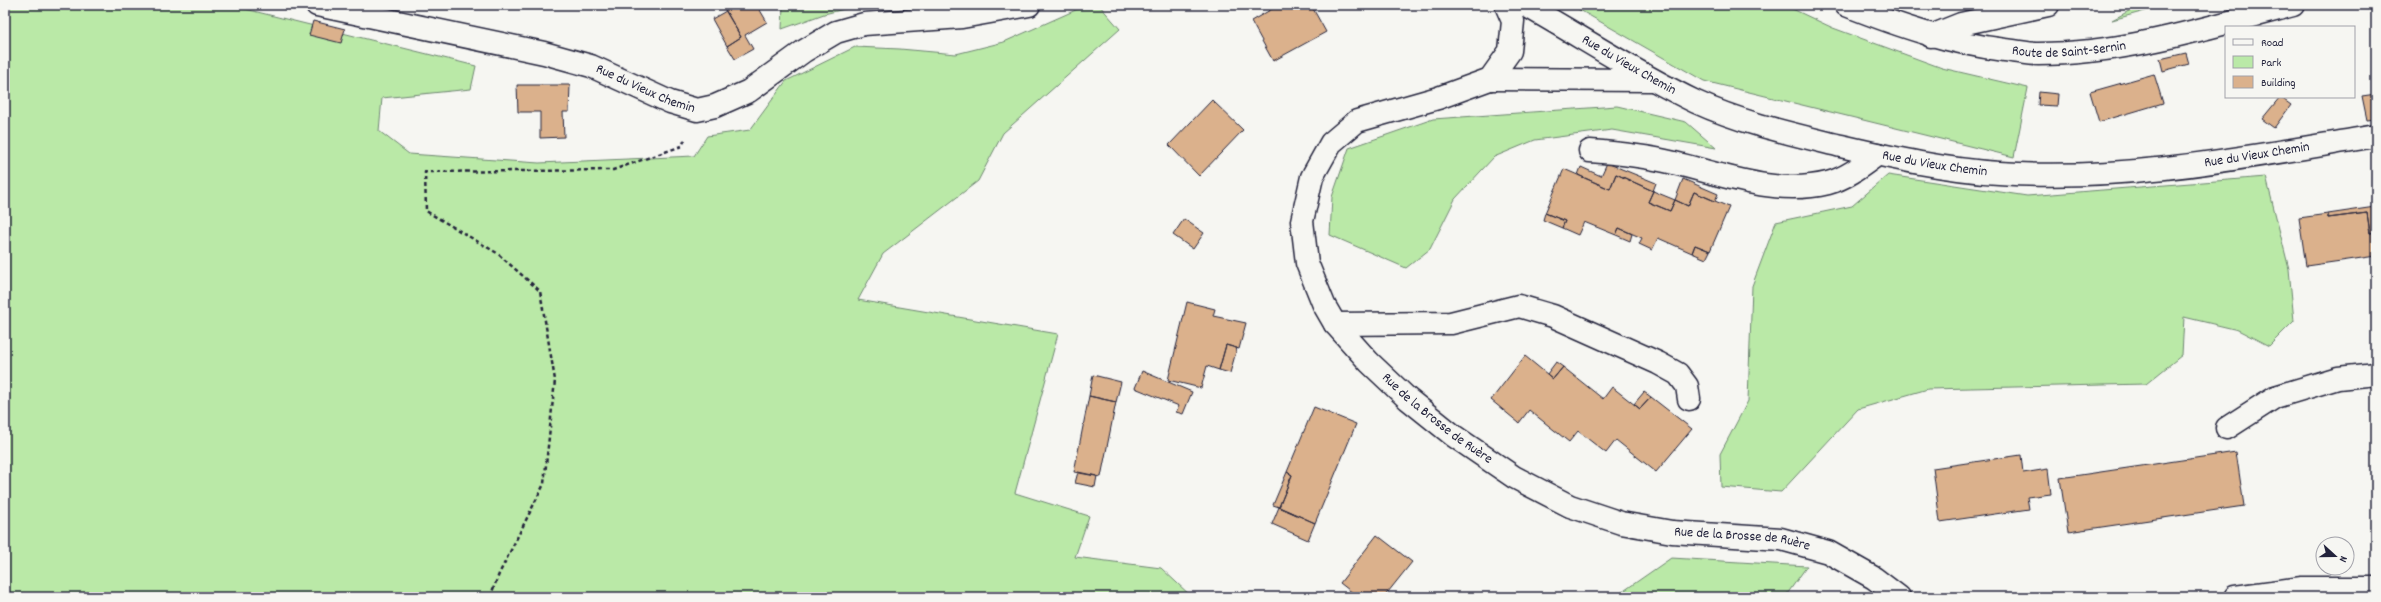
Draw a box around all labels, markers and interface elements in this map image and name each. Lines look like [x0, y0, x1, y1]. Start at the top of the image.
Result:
legend [2225, 26, 2355, 98]
street label: Rue du Vieux Chemin [1578, 30, 1680, 100]
text: Road [2261, 35, 2283, 52]
street label: Route de Saint-Sernin [2010, 36, 2127, 64]
text: Park [2261, 55, 2282, 72]
street label: Rue du Vieux Chemin [592, 59, 697, 119]
text: Building [2261, 75, 2296, 92]
street label: Rue du Vieux Chemin [2203, 137, 2311, 173]
street label: Rue du Vieux Chemin [1880, 146, 1988, 182]
street label: Rue de la Brosse de Ruère [1377, 369, 1496, 469]
street label: Rue de la Brosse de Ruère [1674, 522, 1812, 557]
north arrow [2315, 536, 2355, 576]
text: N [2334, 553, 2351, 565]

